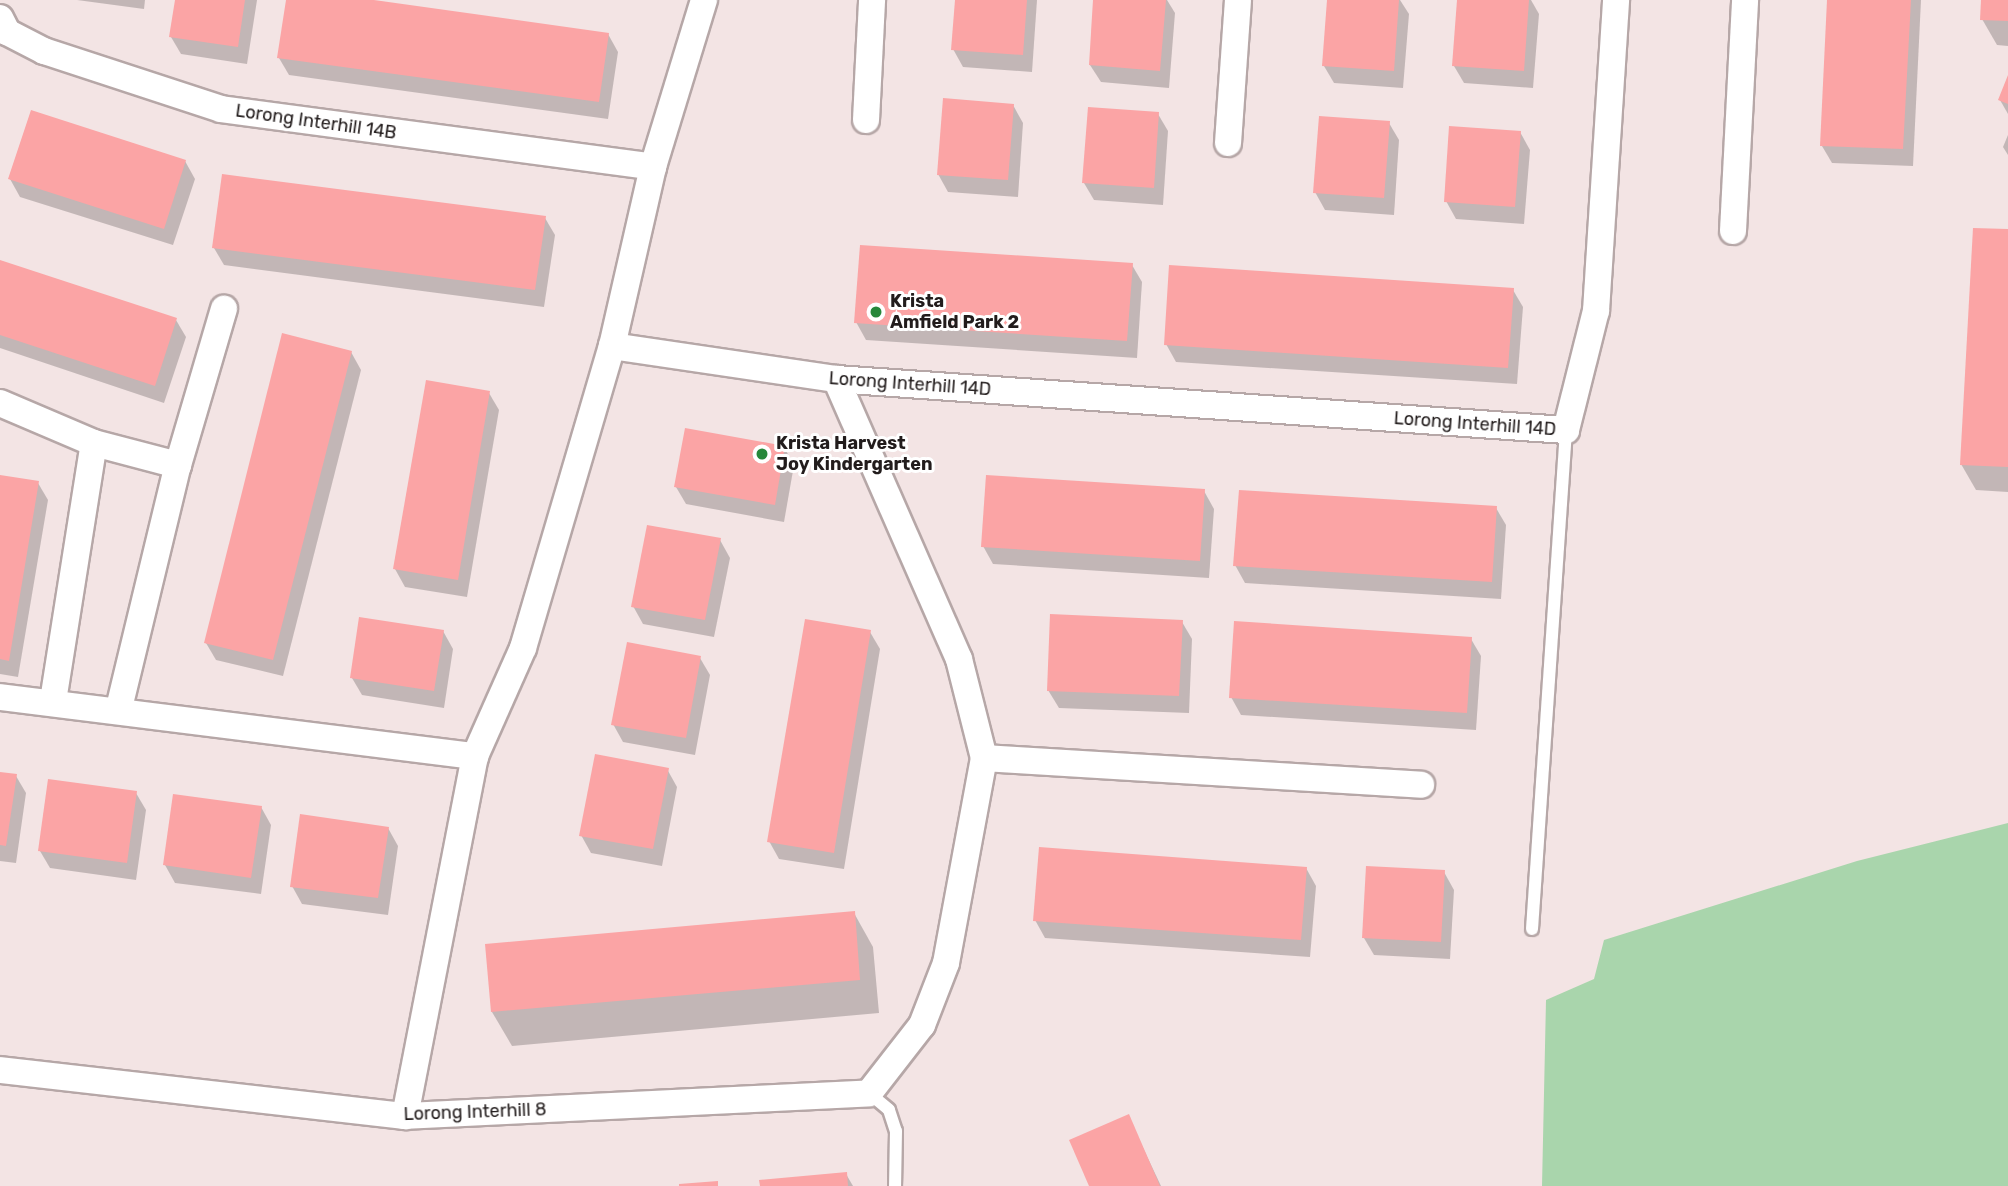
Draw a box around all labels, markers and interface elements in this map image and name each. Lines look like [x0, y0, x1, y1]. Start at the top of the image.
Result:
street label: Lorong Interhill 14B [234, 100, 398, 144]
place label: Krista Amfield Park 2 [890, 291, 1019, 334]
marker: Krista Amfield Park 2 [868, 304, 884, 320]
street label: Lorong Interhill 14D [828, 368, 992, 400]
street label: Lorong Interhill 14D [1393, 408, 1557, 440]
place label: Krista Harvest Joy Kindergarten [776, 433, 933, 476]
marker: Krista Harvest Joy Kindergarten [754, 446, 770, 462]
street label: Lorong Interhill 8 [403, 1099, 547, 1125]

